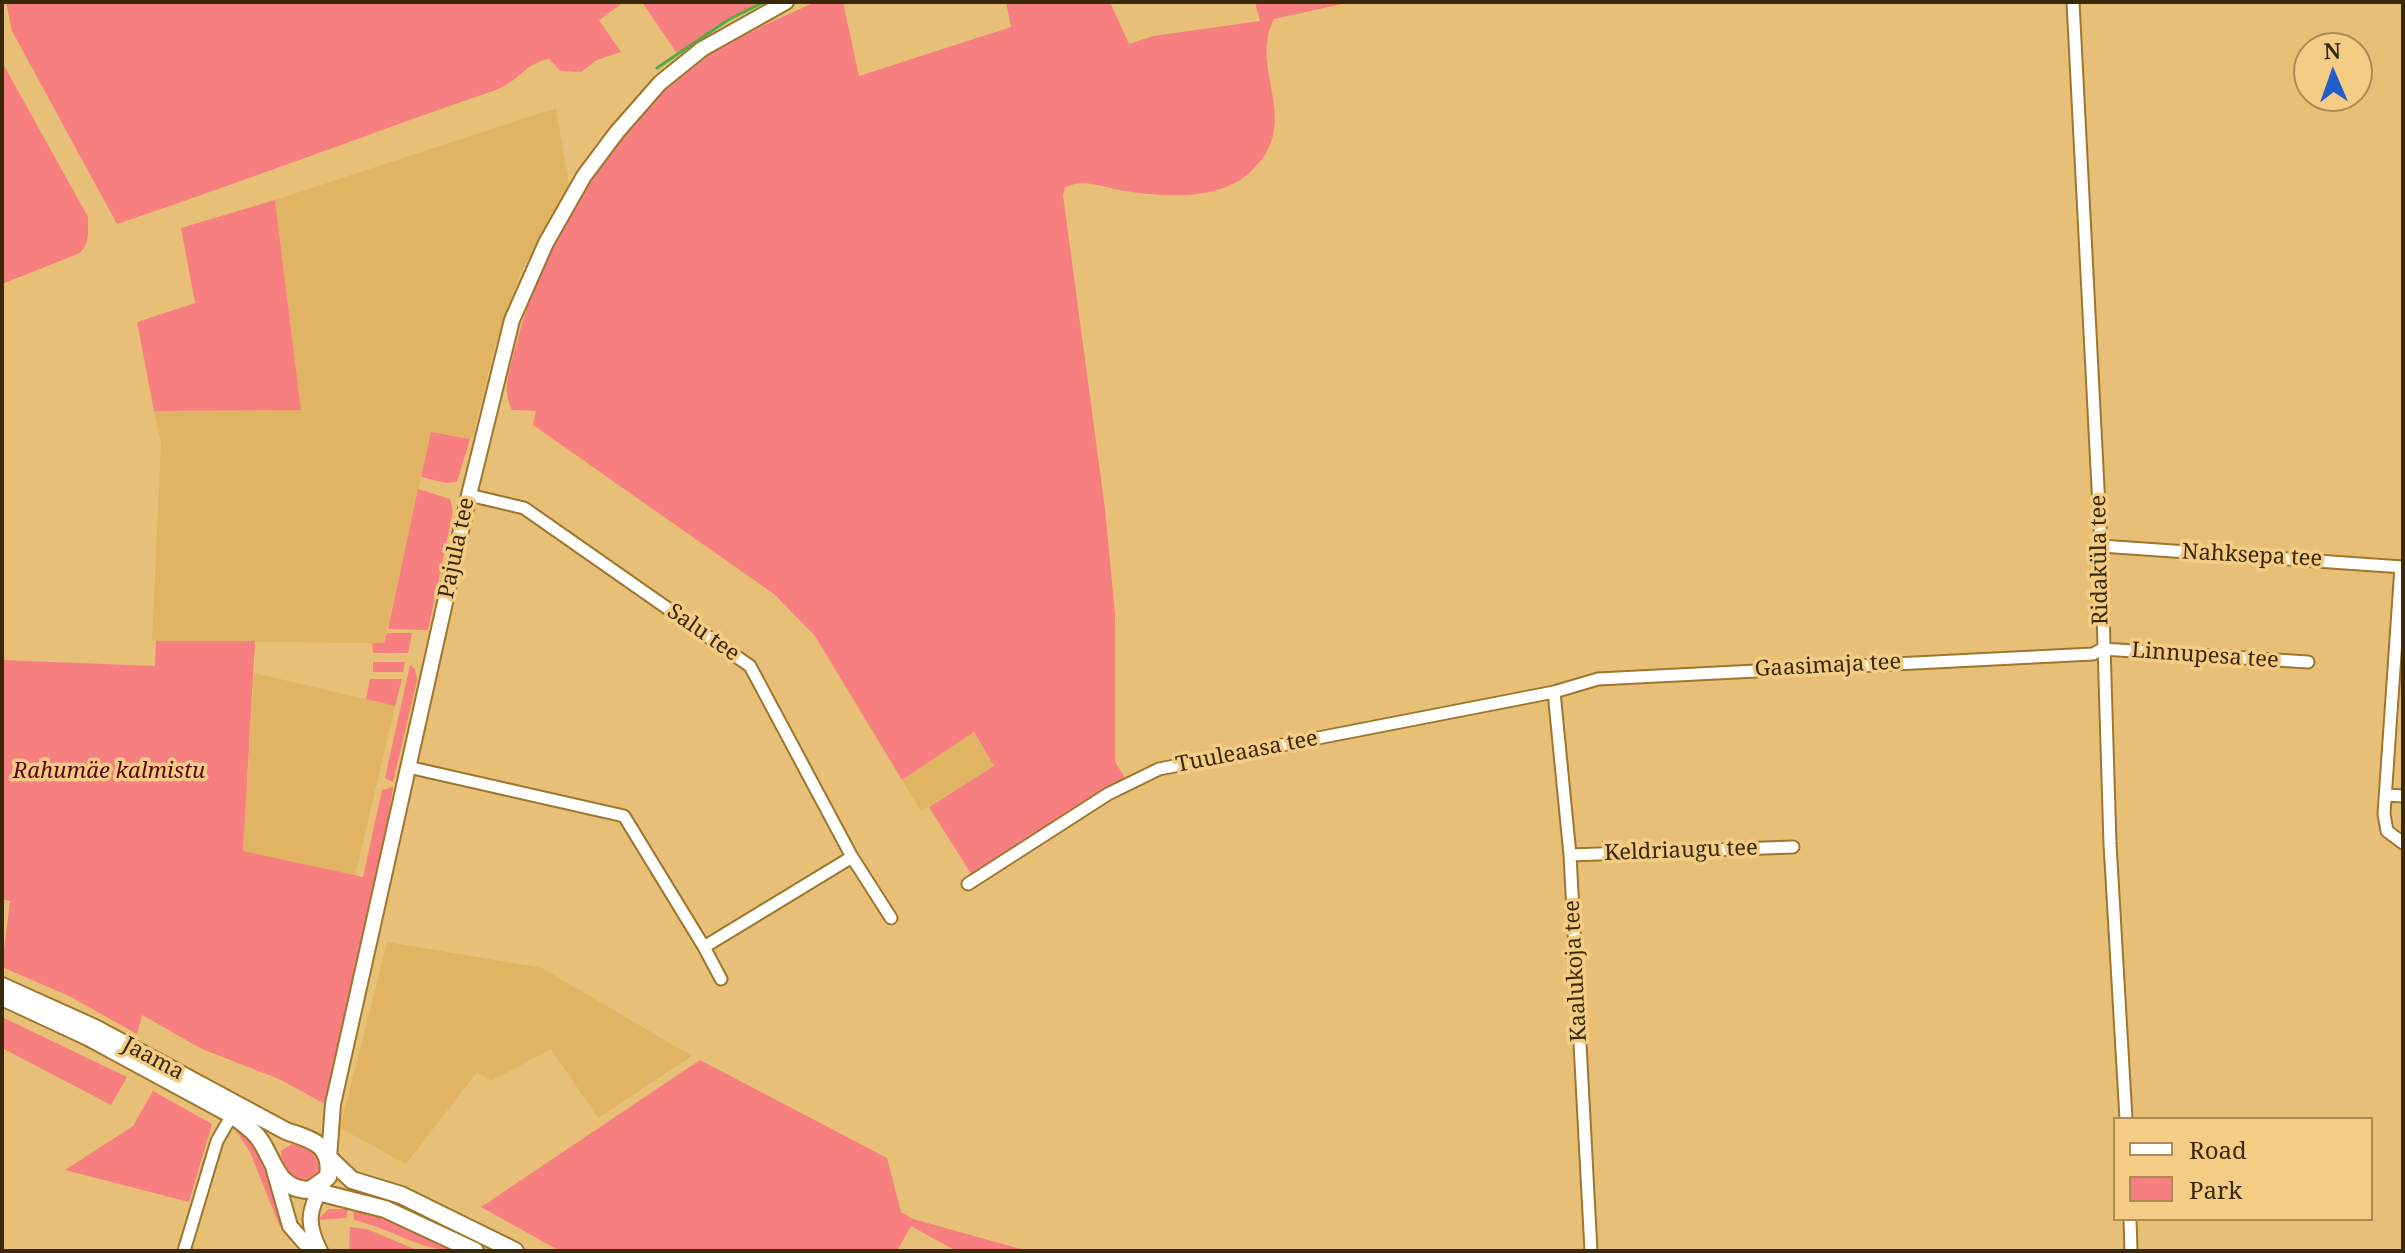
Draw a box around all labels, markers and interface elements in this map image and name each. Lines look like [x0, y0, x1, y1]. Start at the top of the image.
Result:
north arrow [2293, 32, 2373, 112]
text: N [2323, 35, 2341, 65]
street label: Pajula tee [433, 495, 481, 601]
street label: Ridaküla tee [2086, 495, 2114, 625]
street label: Nahksepa tee [2181, 539, 2323, 573]
street label: Salu tee [662, 599, 744, 667]
street label: Linnupesa tee [2130, 638, 2280, 674]
street label: Gaasimaja tee [1754, 649, 1902, 683]
street label: Tuuleaasa tee [1174, 725, 1320, 779]
park label: Rahumäe kalmistu [13, 759, 205, 785]
street label: Keldriaugu tee [1604, 835, 1758, 867]
street label: Kaalukoja tee [1559, 899, 1593, 1043]
street label: Jaama [118, 1032, 188, 1086]
legend [2113, 1117, 2373, 1221]
text: Road [2189, 1133, 2247, 1166]
text: Park [2189, 1173, 2242, 1206]

